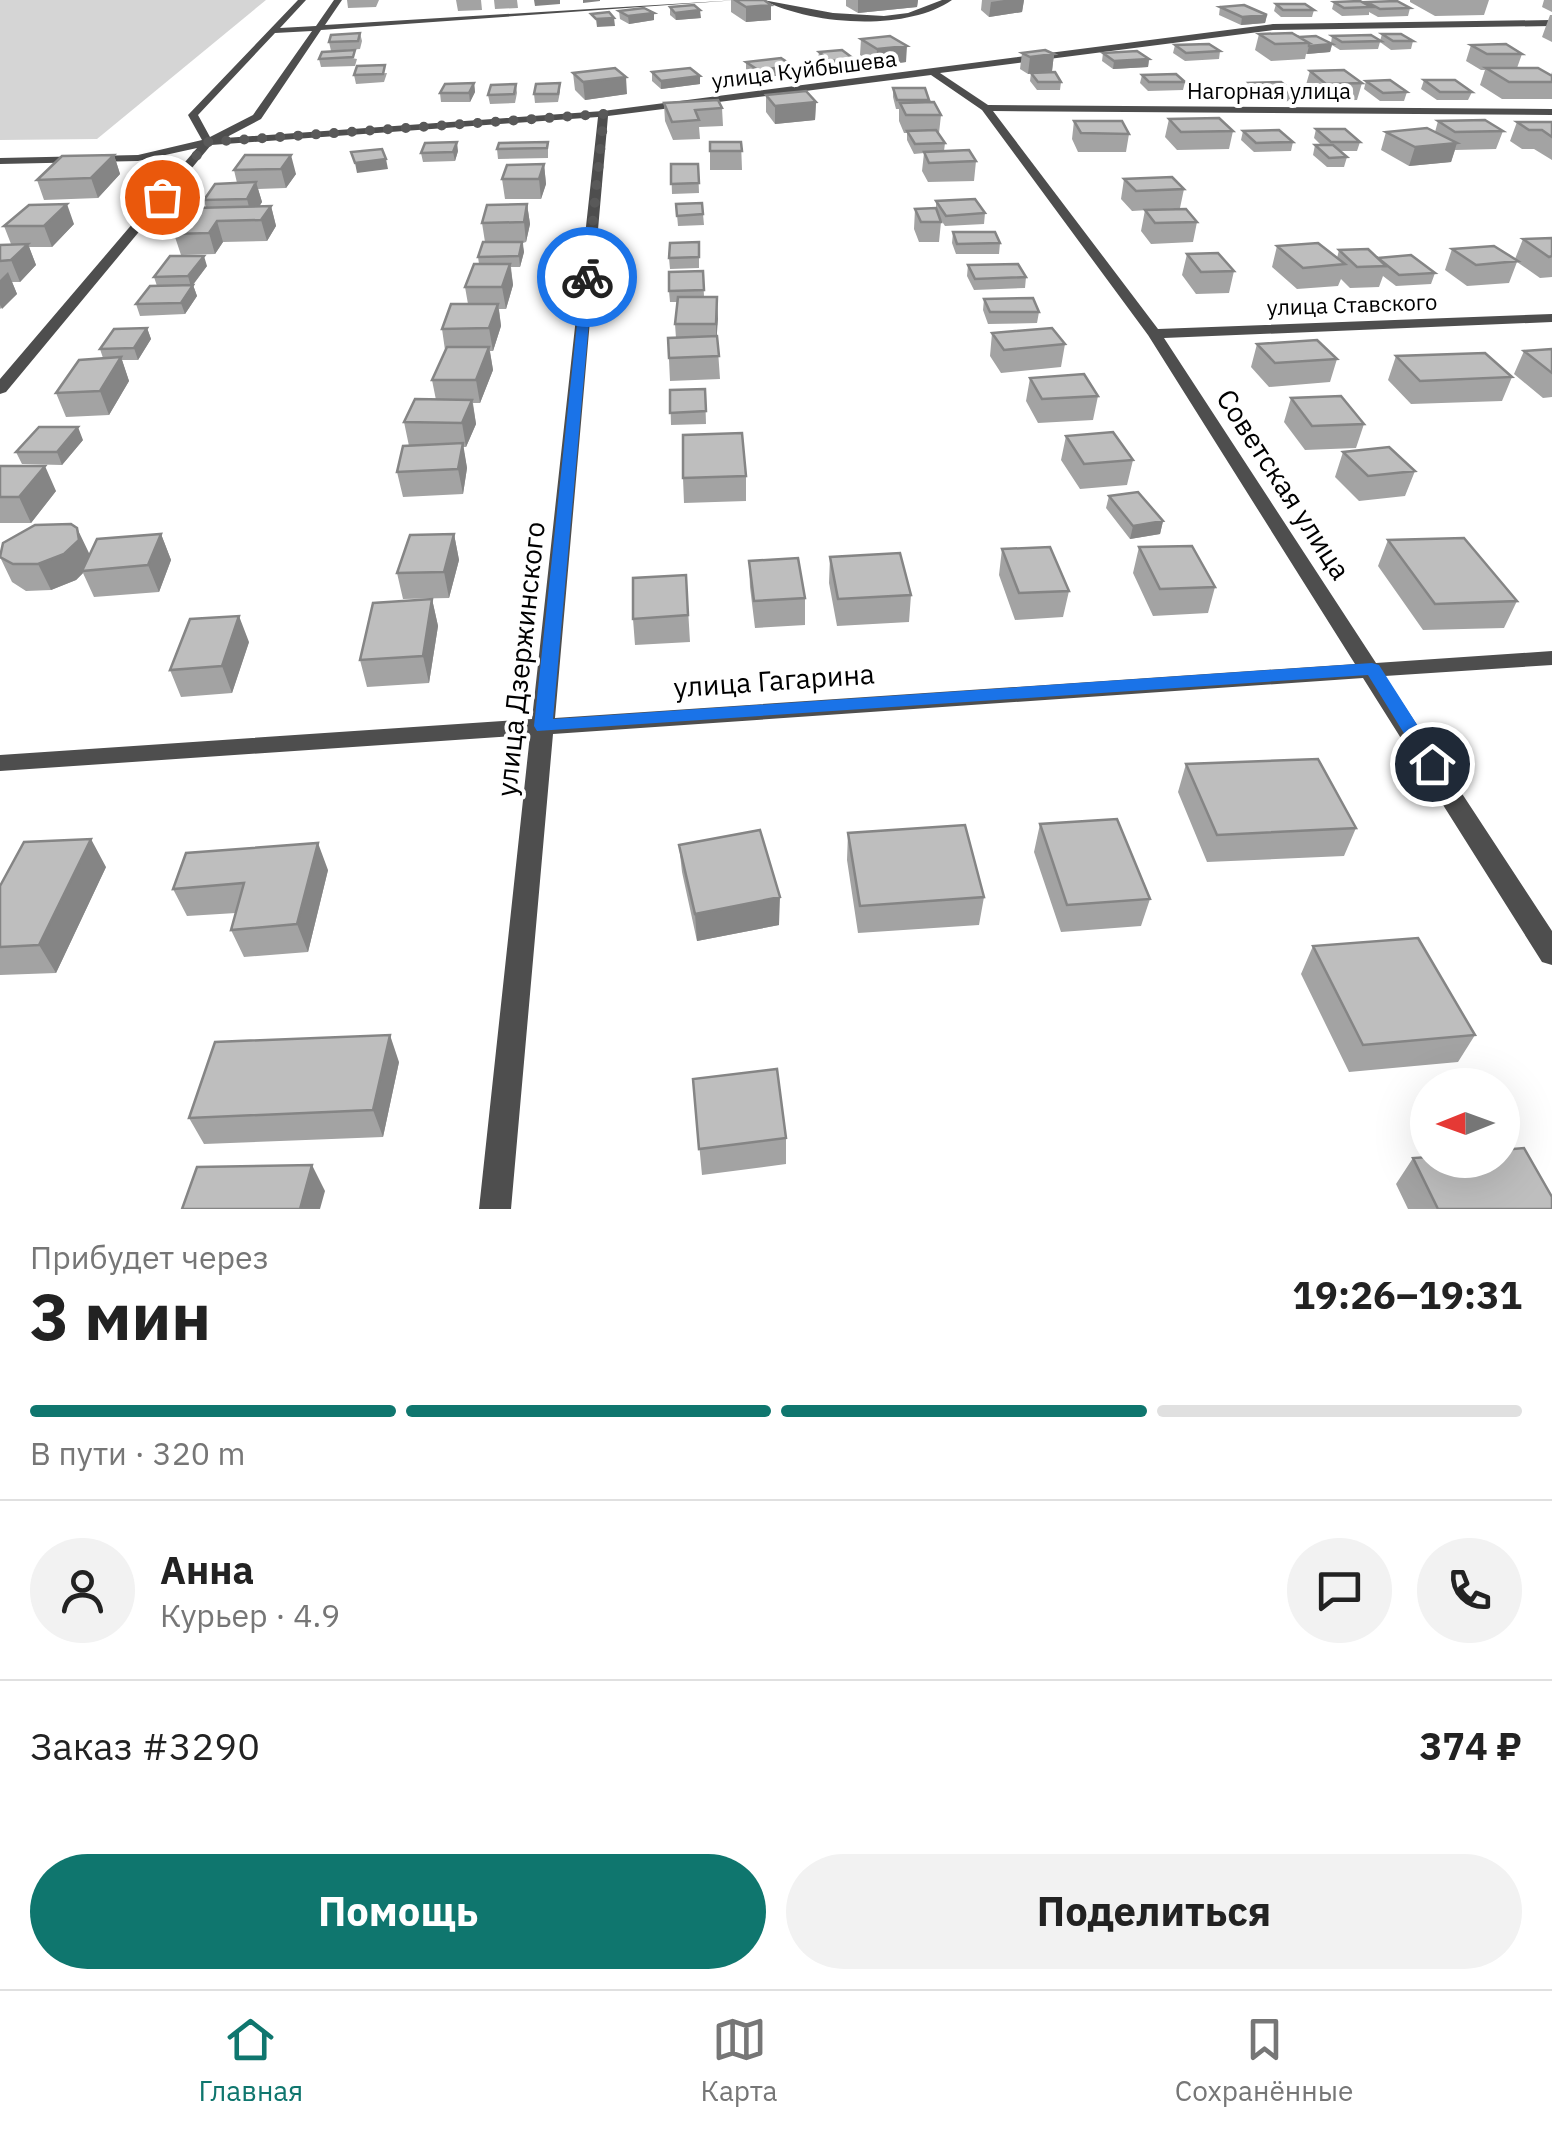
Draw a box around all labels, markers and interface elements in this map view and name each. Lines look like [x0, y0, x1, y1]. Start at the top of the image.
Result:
street label: улица Куйбышева [710, 43, 898, 95]
street label: Нагорная улица [1187, 76, 1351, 105]
pin [120, 155, 205, 240]
icon: bag [135, 170, 190, 225]
courier [537, 227, 637, 327]
icon: bike [560, 250, 615, 305]
street label: улица Ставского [1266, 287, 1438, 321]
street label: Советская улица [1209, 382, 1359, 586]
street label: улица Дзержинского [487, 520, 553, 798]
street label: улица Гагарина [672, 655, 876, 705]
pin [1390, 722, 1475, 807]
icon: home [1405, 737, 1460, 792]
north arrow [1410, 1068, 1520, 1178]
map controls [1410, 1068, 1520, 1178]
text: Прибудет через [30, 1236, 269, 1278]
text: 19:26–19:31 [1292, 1270, 1522, 1319]
text: 3 мин [30, 1273, 211, 1358]
text: В пути · 320 m [30, 1432, 246, 1474]
button: person [30, 1538, 135, 1643]
button: chat [1287, 1538, 1392, 1643]
button: phone [1417, 1538, 1522, 1643]
text: Анна [160, 1545, 254, 1594]
text: Курьер · 4.9 [160, 1594, 340, 1636]
text: Заказ #3290 [30, 1721, 260, 1770]
text: 374 ₽ [1420, 1721, 1522, 1770]
button: Помощь [30, 1854, 766, 1969]
button: Поделиться [786, 1854, 1522, 1969]
tab: Главная [199, 2012, 303, 2109]
tab: Карта [701, 2012, 778, 2109]
tab: Сохранённые [1175, 2012, 1353, 2109]

